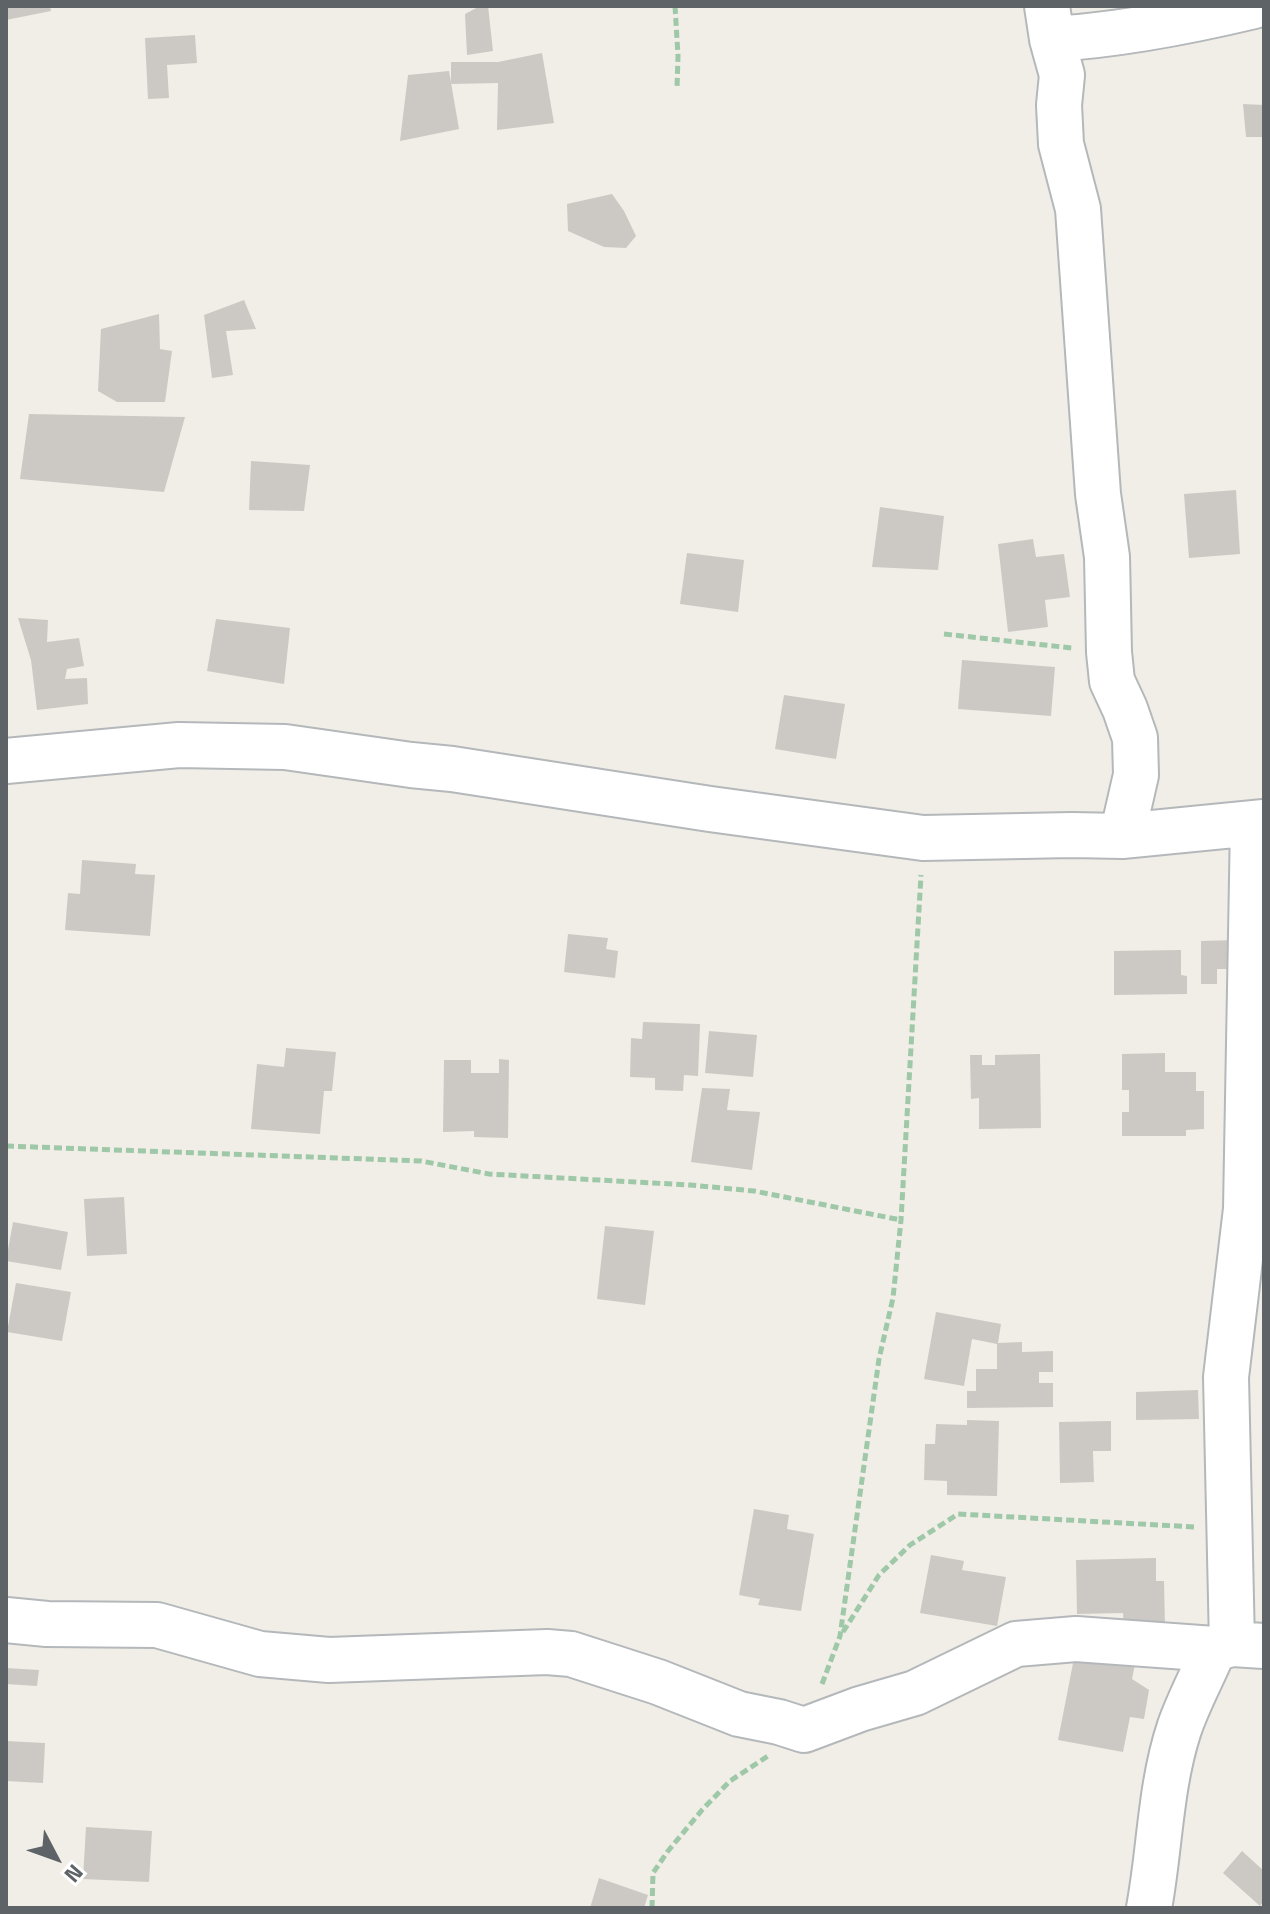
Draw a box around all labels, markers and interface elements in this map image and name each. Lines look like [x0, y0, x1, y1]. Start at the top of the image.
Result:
north arrow [16, 1818, 96, 1898]
text: N [56, 1857, 92, 1891]

